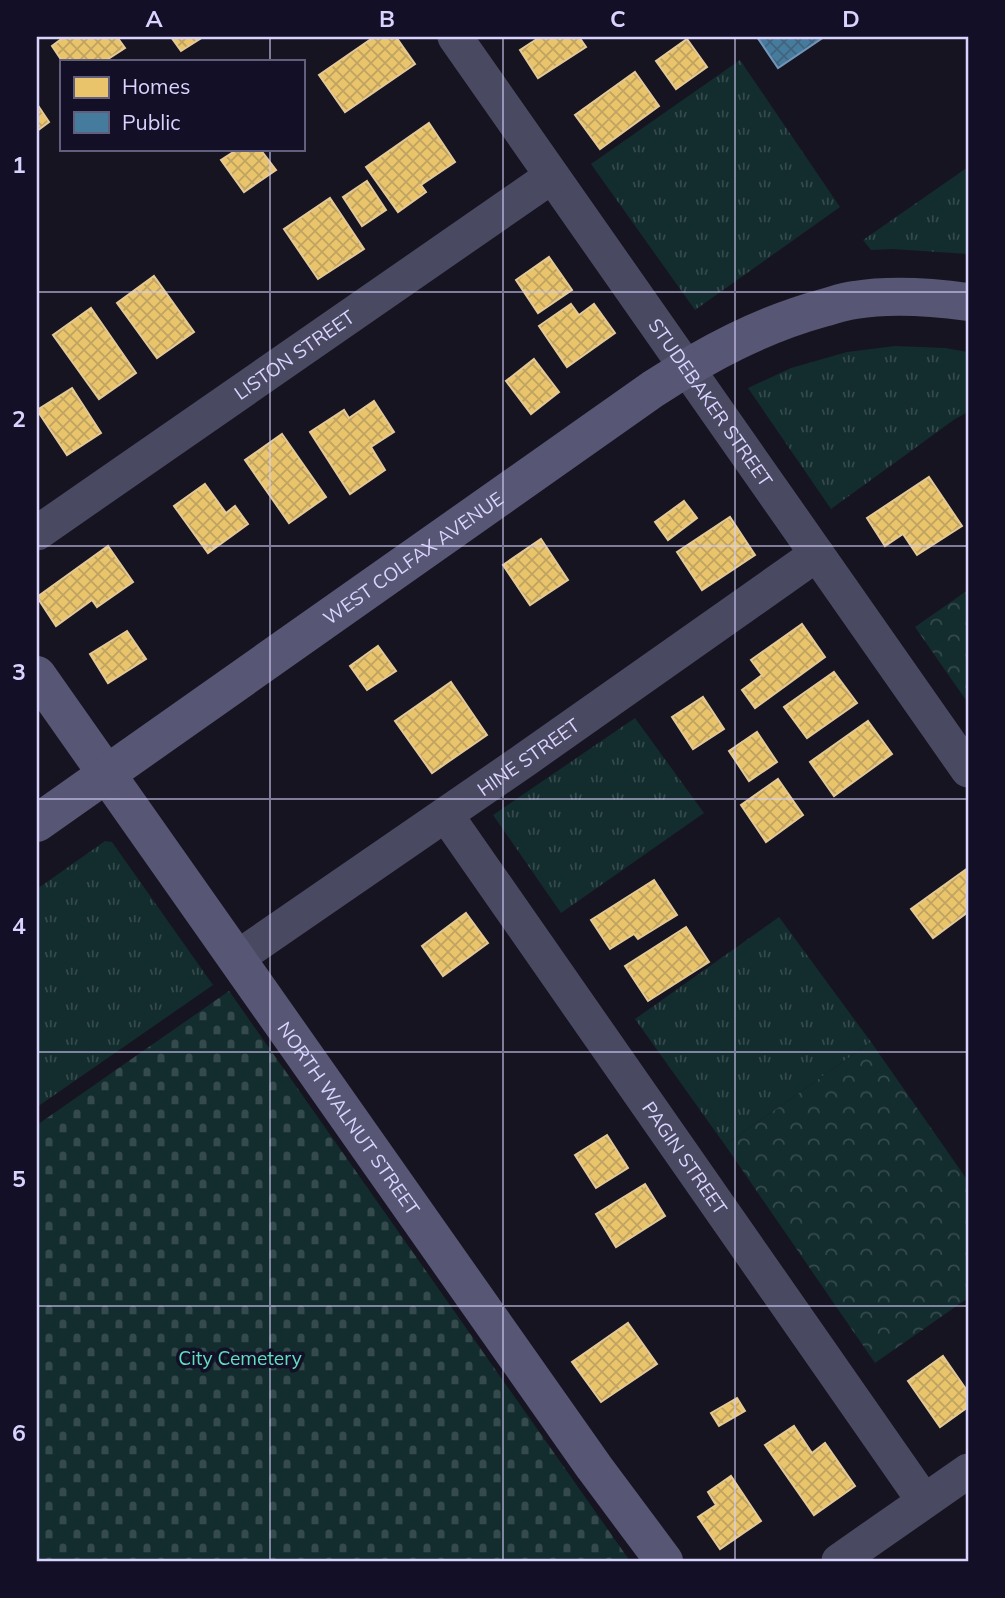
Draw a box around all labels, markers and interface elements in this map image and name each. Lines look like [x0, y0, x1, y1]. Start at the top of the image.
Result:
text: A [145, 4, 163, 33]
text: B [379, 4, 395, 33]
text: C [610, 4, 626, 33]
text: D [842, 4, 860, 33]
legend [60, 60, 304, 150]
text: Homes [122, 73, 190, 99]
text: Public [122, 109, 181, 135]
text: 1 [12, 150, 26, 179]
street label: LISTON STREET [229, 304, 359, 405]
street label: STUDEBAKER STREET [643, 313, 778, 492]
text: 2 [12, 404, 26, 433]
street label: WEST COLFAX AVENUE [318, 486, 508, 630]
text: 3 [12, 657, 26, 686]
street label: HINE STREET [472, 713, 585, 801]
text: 4 [12, 911, 26, 940]
street label: NORTH WALNUT STREET [272, 1017, 425, 1220]
street label: PAGIN STREET [637, 1097, 733, 1220]
text: 5 [12, 1164, 26, 1193]
park label: City Cemetery [178, 1346, 302, 1370]
text: 6 [12, 1418, 26, 1447]

